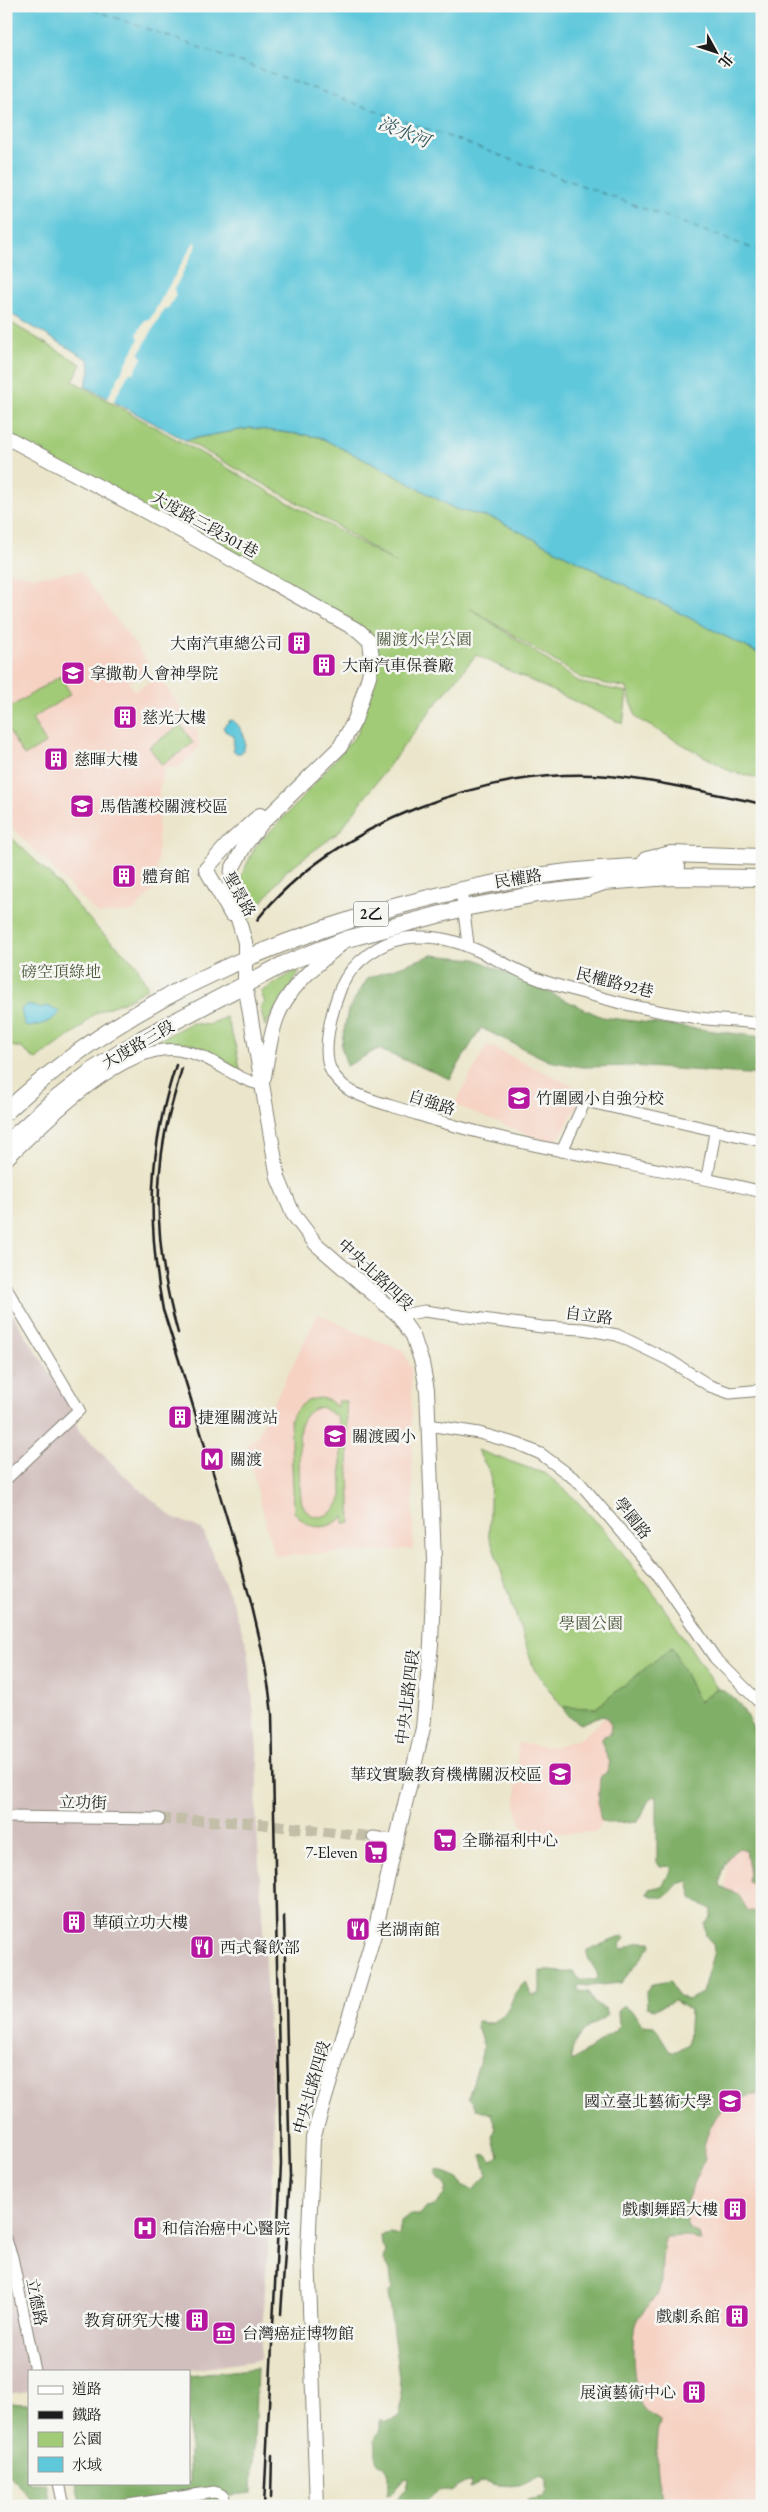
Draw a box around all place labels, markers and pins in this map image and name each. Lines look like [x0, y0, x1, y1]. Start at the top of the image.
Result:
building icon: 大南汽車總公司 [286, 630, 312, 656]
place label: 大南汽車總公司 [170, 633, 282, 654]
building icon: 大南汽車保養廠 [311, 652, 337, 678]
place label: 大南汽車保養廠 [342, 655, 454, 676]
school or university icon: 拿撒勒人會神學院 [60, 660, 86, 686]
place label: 拿撒勒人會神學院 [90, 663, 218, 684]
building icon: 慈光大樓 [112, 704, 138, 730]
place label: 慈光大樓 [142, 707, 206, 728]
building icon: 慈暉大樓 [43, 746, 69, 772]
place label: 慈暉大樓 [74, 749, 138, 770]
school or university icon: 馬偕護校關渡校區 [69, 793, 95, 819]
place label: 馬偕護校關渡校區 [100, 796, 228, 817]
building icon: 體育館 [111, 863, 137, 889]
place label: 體育館 [142, 866, 190, 887]
school or university icon: 竹圍國小自強分校 [506, 1085, 532, 1111]
place label: 竹圍國小自強分校 [536, 1088, 664, 1109]
building icon: 捷運關渡站 [167, 1404, 193, 1430]
place label: 捷運關渡站 [198, 1407, 278, 1428]
school or university icon: 關渡國小 [322, 1423, 348, 1449]
place label: 關渡國小 [352, 1426, 416, 1447]
metro station icon: 關渡 [199, 1446, 225, 1472]
place label: 關渡 [230, 1449, 262, 1470]
school or university icon: 華玟實驗教育機構關汳校區 [547, 1761, 573, 1787]
place label: 華玟實驗教育機構關汳校區 [350, 1764, 542, 1785]
supermarket icon: 全聯福利中心 [432, 1827, 458, 1853]
place label: 全聯福利中心 [462, 1830, 558, 1851]
supermarket icon: 7-Eleven [363, 1839, 389, 1865]
place label: 7-Eleven [306, 1842, 359, 1863]
building icon: 華碩立功大樓 [61, 1909, 87, 1935]
place label: 華碩立功大樓 [92, 1912, 188, 1933]
restaurant icon: 老湖南館 [345, 1916, 371, 1942]
place label: 老湖南館 [376, 1919, 440, 1940]
restaurant icon: 西式餐飲部 [189, 1934, 215, 1960]
place label: 西式餐飲部 [220, 1937, 300, 1958]
school or university icon: 國立臺北藝術大學 [717, 2088, 743, 2114]
place label: 國立臺北藝術大學 [584, 2091, 712, 2112]
building icon: 戲劇舞蹈大樓 [722, 2196, 748, 2222]
place label: 戲劇舞蹈大樓 [622, 2199, 718, 2220]
hospital icon: 和信治癌中心醫院 [132, 2215, 158, 2241]
place label: 和信治癌中心醫院 [162, 2218, 290, 2239]
building icon: 戲劇系館 [724, 2303, 750, 2329]
place label: 戲劇系館 [656, 2306, 720, 2327]
building icon: 教育研究大樓 [184, 2307, 210, 2333]
place label: 教育研究大樓 [84, 2310, 180, 2331]
museum icon: 台灣癌症博物館 [211, 2320, 237, 2346]
place label: 台灣癌症博物館 [242, 2323, 354, 2344]
building icon: 展演藝術中心 [681, 2379, 707, 2405]
place label: 展演藝術中心 [580, 2382, 676, 2403]

